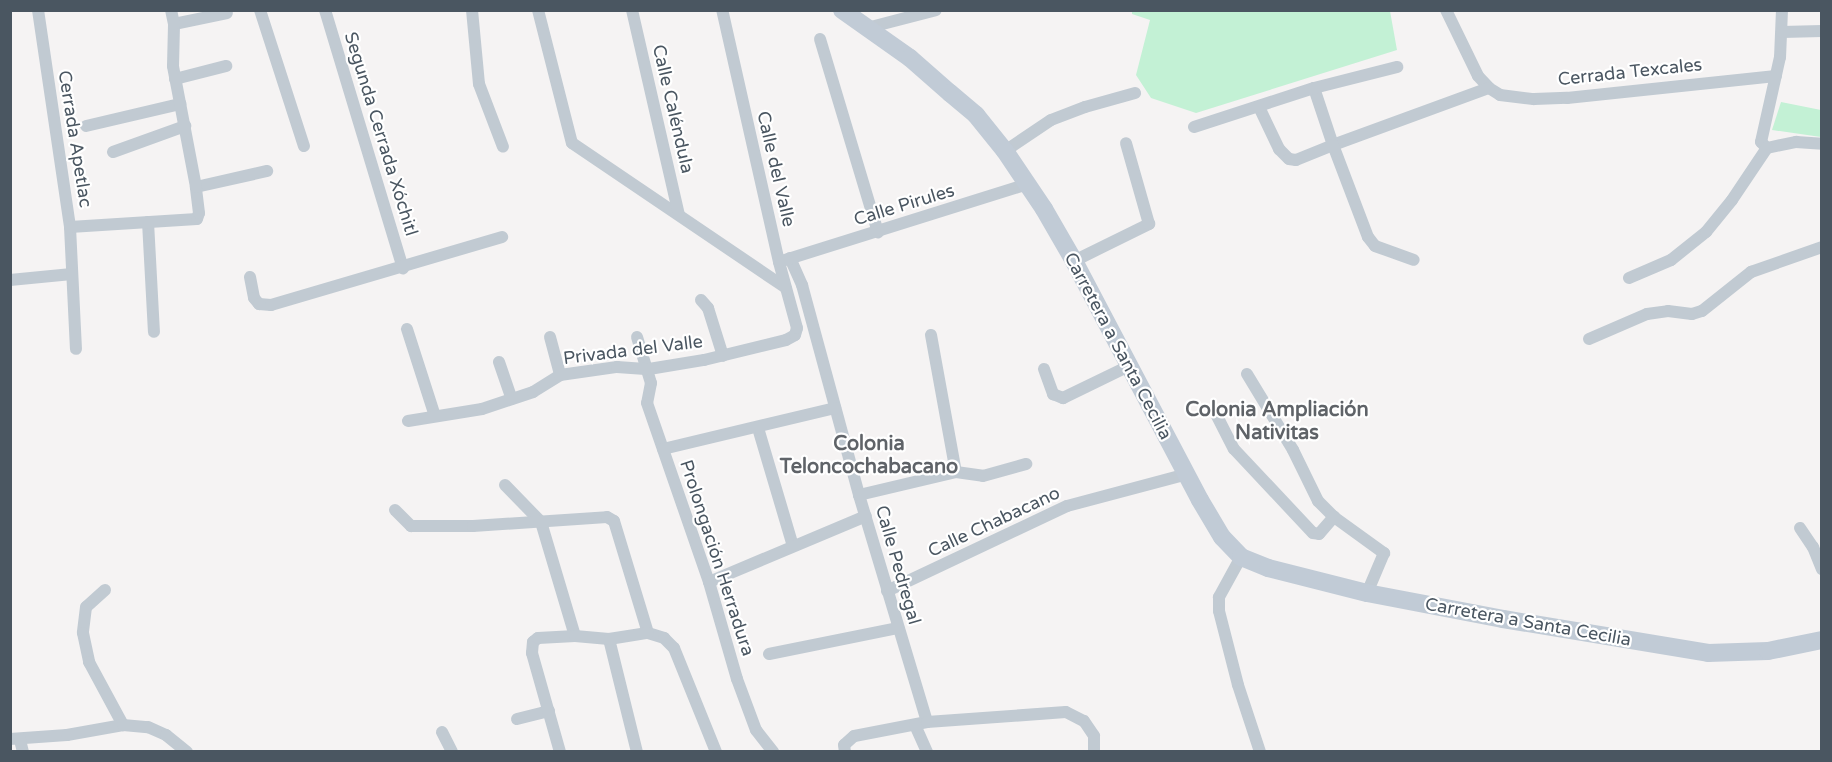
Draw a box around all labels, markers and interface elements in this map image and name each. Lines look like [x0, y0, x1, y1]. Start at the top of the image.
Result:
street label: Segunda Cerrada Xóchitl [340, 30, 422, 238]
street label: Calle Caléndula [648, 42, 698, 176]
street label: Cerrada Texcales [1557, 54, 1703, 90]
street label: Cerrada Apetlac [54, 69, 96, 209]
street label: Calle del Valle [752, 109, 800, 229]
street label: Calle Pirules [851, 179, 957, 231]
street label: Carretera a Santa Cecilia [1059, 249, 1177, 443]
street label: Privada del Valle [562, 331, 704, 369]
district label: Colonia Ampliación Nativitas [1185, 398, 1369, 445]
district label: Colonia Teloncochabacano [780, 432, 958, 479]
street label: Prolongación Herradura [675, 457, 759, 659]
street label: Calle Chabacano [925, 482, 1063, 562]
street label: Calle Pedregal [871, 503, 925, 627]
street label: Carretera a Santa Cecilia [1423, 593, 1633, 651]

